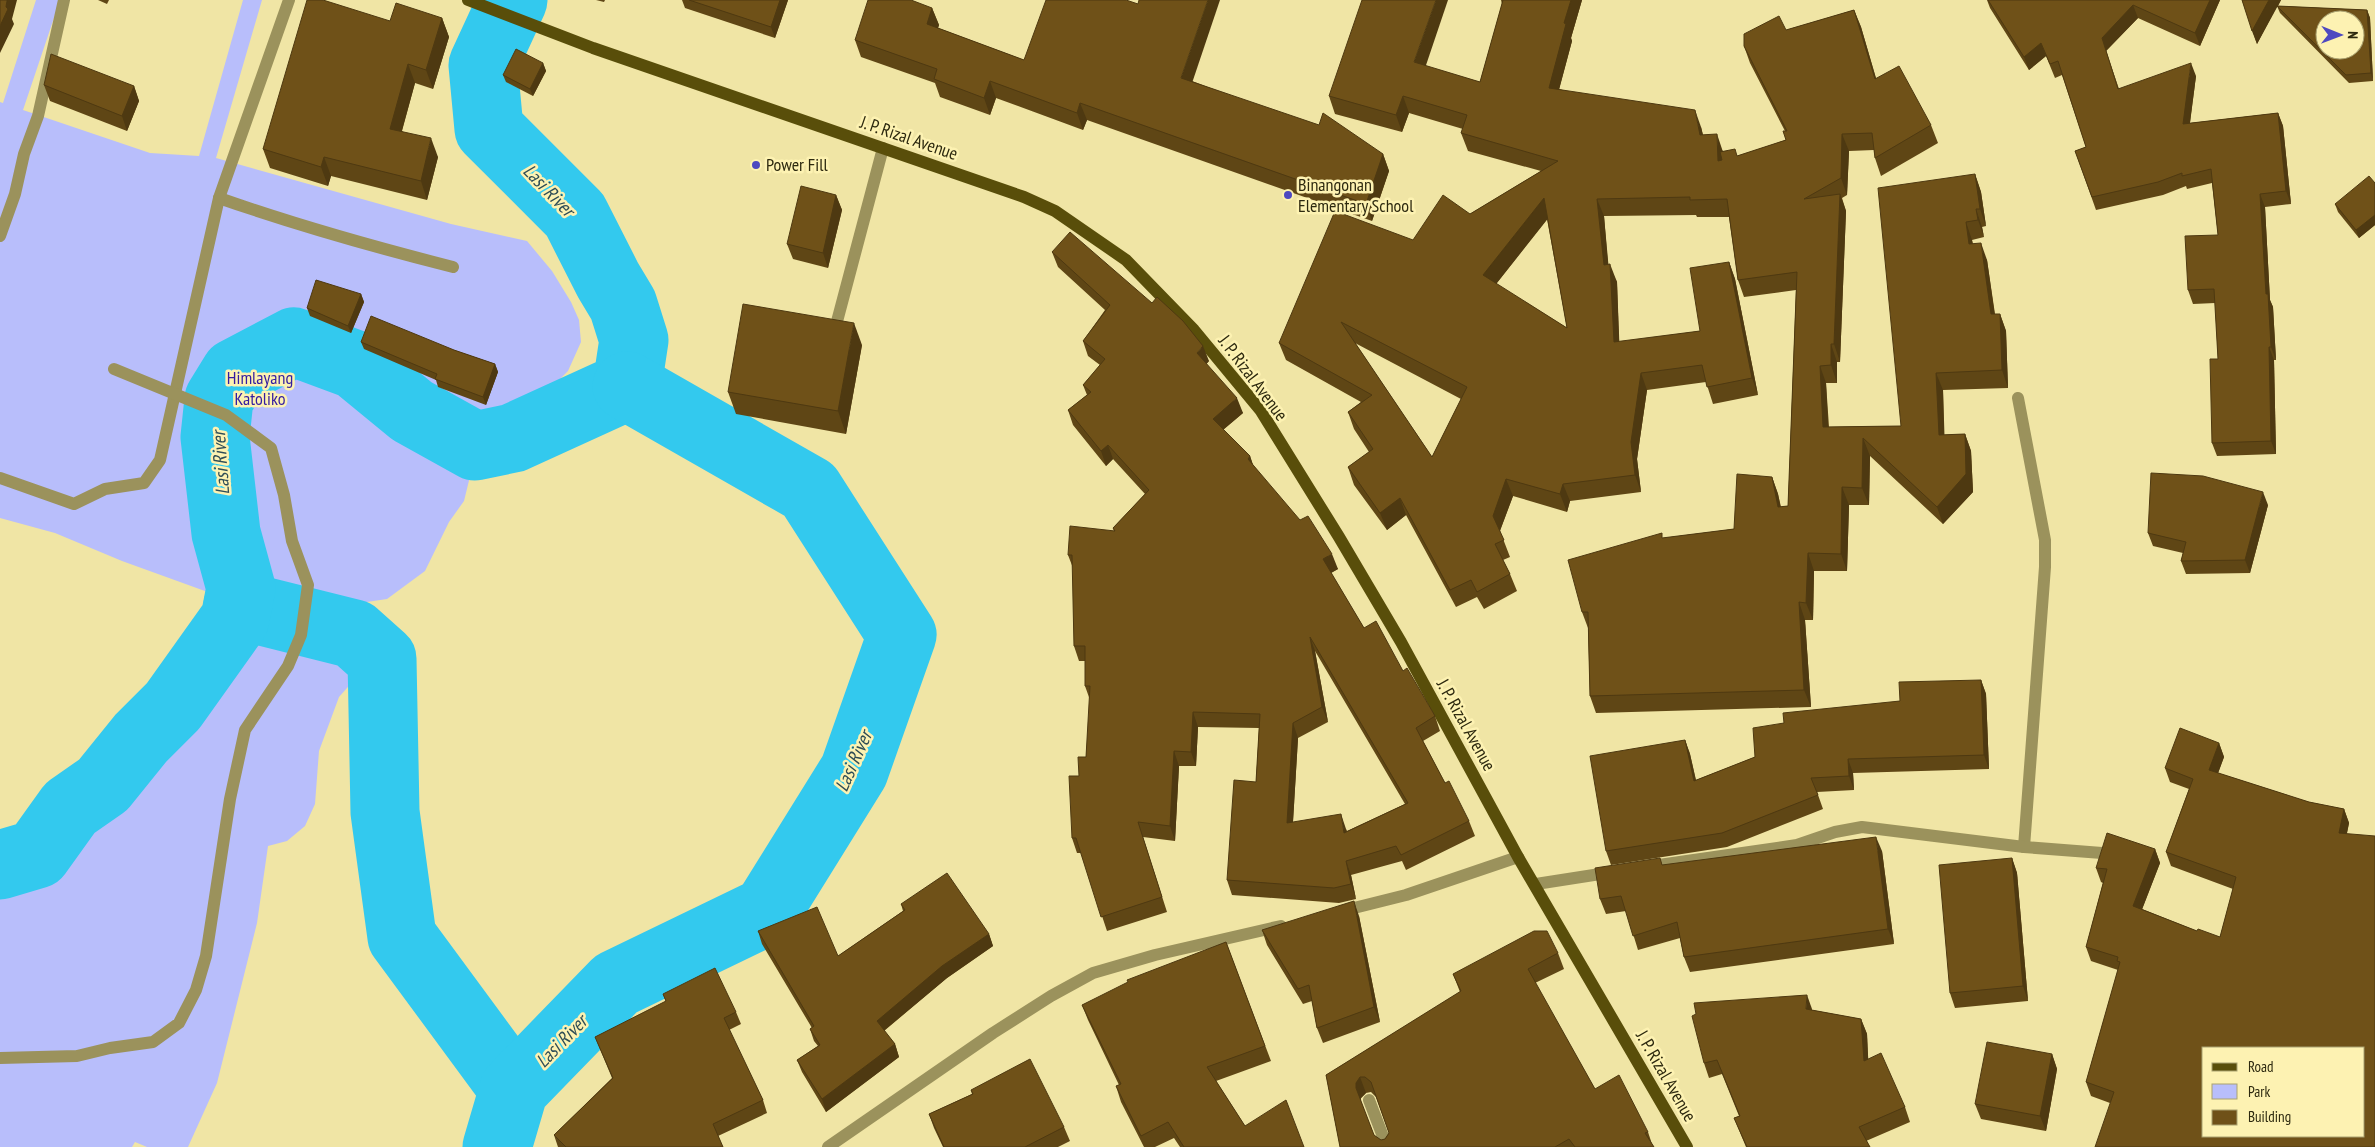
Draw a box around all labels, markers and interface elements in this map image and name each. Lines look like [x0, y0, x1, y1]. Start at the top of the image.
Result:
north arrow [2315, 10, 2365, 60]
text: N [2344, 31, 2362, 39]
street label: J. P. Rizal Avenue [856, 110, 961, 165]
place label: Power Fill [766, 153, 828, 176]
water label: Lasi River [518, 159, 582, 223]
marker: Power Fill [750, 159, 762, 171]
place label: Binangonan Elementary School [1298, 173, 1414, 217]
marker: Binangonan Elementary School [1282, 189, 1294, 201]
street label: J. P. Rizal Avenue [1213, 329, 1293, 425]
park label: Himlayang Katoliko [227, 366, 293, 410]
water label: Lasi River [206, 428, 234, 495]
street label: J. P. Rizal Avenue [1431, 674, 1501, 775]
water label: Lasi River [829, 725, 878, 795]
water label: Lasi River [530, 1008, 594, 1072]
street label: J. P. Rizal Avenue [1631, 1025, 1702, 1125]
legend [2202, 1047, 2365, 1137]
text: Road [2248, 1057, 2274, 1076]
text: Park [2248, 1082, 2270, 1101]
text: Building [2248, 1107, 2291, 1126]

